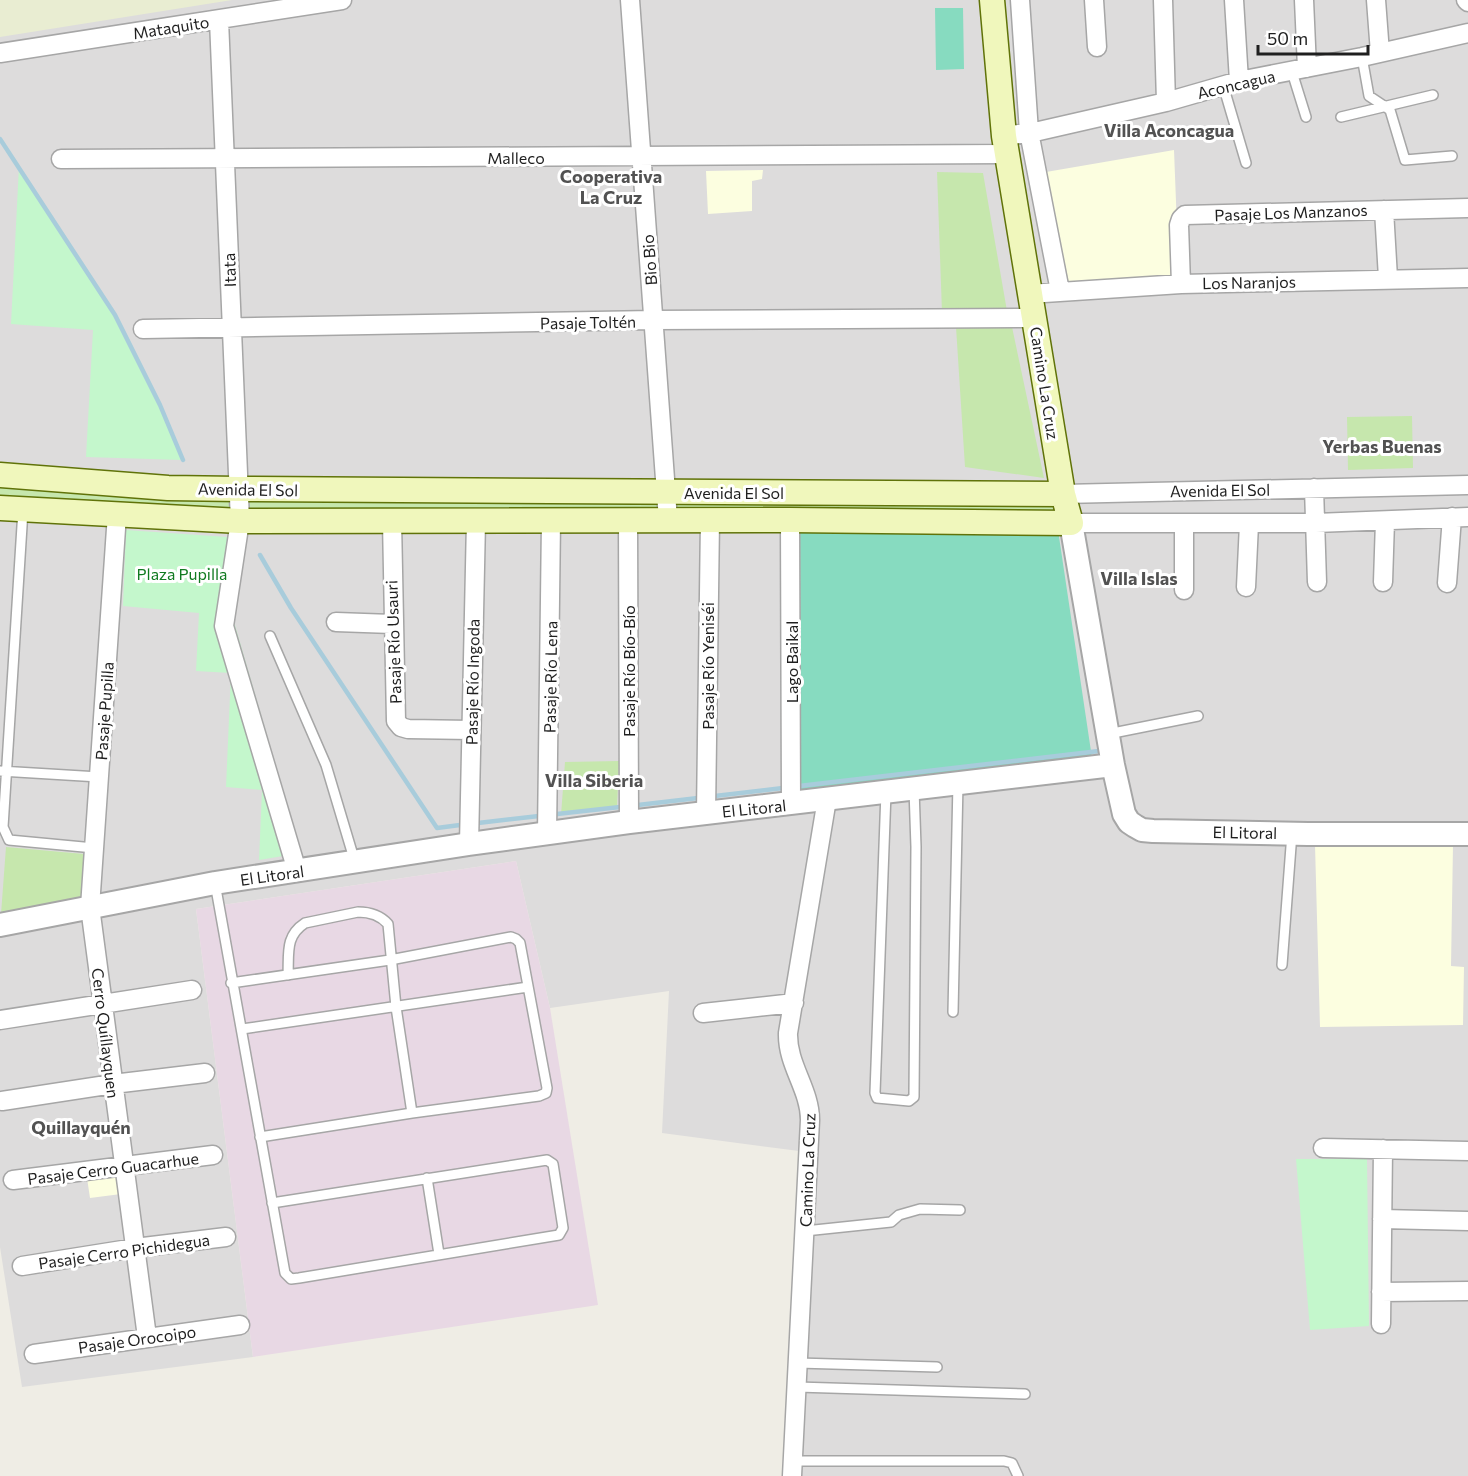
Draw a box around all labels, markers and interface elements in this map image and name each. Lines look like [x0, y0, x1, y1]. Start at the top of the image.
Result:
street label: Mataquito [132, 12, 210, 42]
scale bar [1258, 18, 1368, 56]
text: 50 m [1267, 27, 1308, 49]
street label: Aconcagua [1195, 66, 1277, 102]
district label: Villa Aconcagua [1104, 119, 1234, 141]
street label: Malleco [487, 148, 545, 167]
district label: Cooperativa La Cruz [560, 165, 662, 208]
street label: Pasaje Los Manzanos [1214, 200, 1368, 224]
street label: Bio Bio [638, 234, 660, 286]
street label: Itata [219, 253, 239, 287]
street label: Los Naranjos [1202, 272, 1296, 292]
street label: Pasaje Toltén [540, 312, 636, 332]
street label: Camino La Cruz [1027, 325, 1063, 441]
district label: Yerbas Buenas [1322, 435, 1442, 457]
street label: Avenida El Sol [198, 479, 298, 499]
street label: Avenida El Sol [1170, 480, 1270, 500]
street label: Avenida El Sol [684, 483, 784, 502]
park label: Plaza Pupilla [137, 564, 227, 583]
district label: Villa Islas [1100, 567, 1178, 589]
street label: Pasaje Río Usauri [381, 580, 405, 704]
street label: Pasaje Río Yeniséi [698, 602, 717, 730]
street label: Pasaje Río Bío-Bío [619, 605, 638, 737]
street label: Pasaje Río Ingoda [461, 619, 483, 745]
street label: Pasaje Río Lena [540, 621, 560, 733]
street label: Lago Baikal [782, 621, 801, 703]
street label: Pasaje Pupilla [91, 661, 117, 761]
district label: Villa Siberia [545, 769, 643, 791]
street label: El Litoral [721, 795, 787, 821]
street label: El Litoral [1213, 822, 1277, 842]
street label: El Litoral [239, 861, 305, 889]
street label: Cerro Quíllayquen [89, 967, 123, 1099]
street label: Camino La Cruz [796, 1113, 818, 1227]
district label: Quillayquén [31, 1116, 131, 1138]
street label: Pasaje Cerro Guacarhue [26, 1148, 200, 1188]
street label: Pasaje Cerro Pichidegua [37, 1230, 211, 1272]
street label: Pasaje Orocoipo [77, 1321, 197, 1357]

